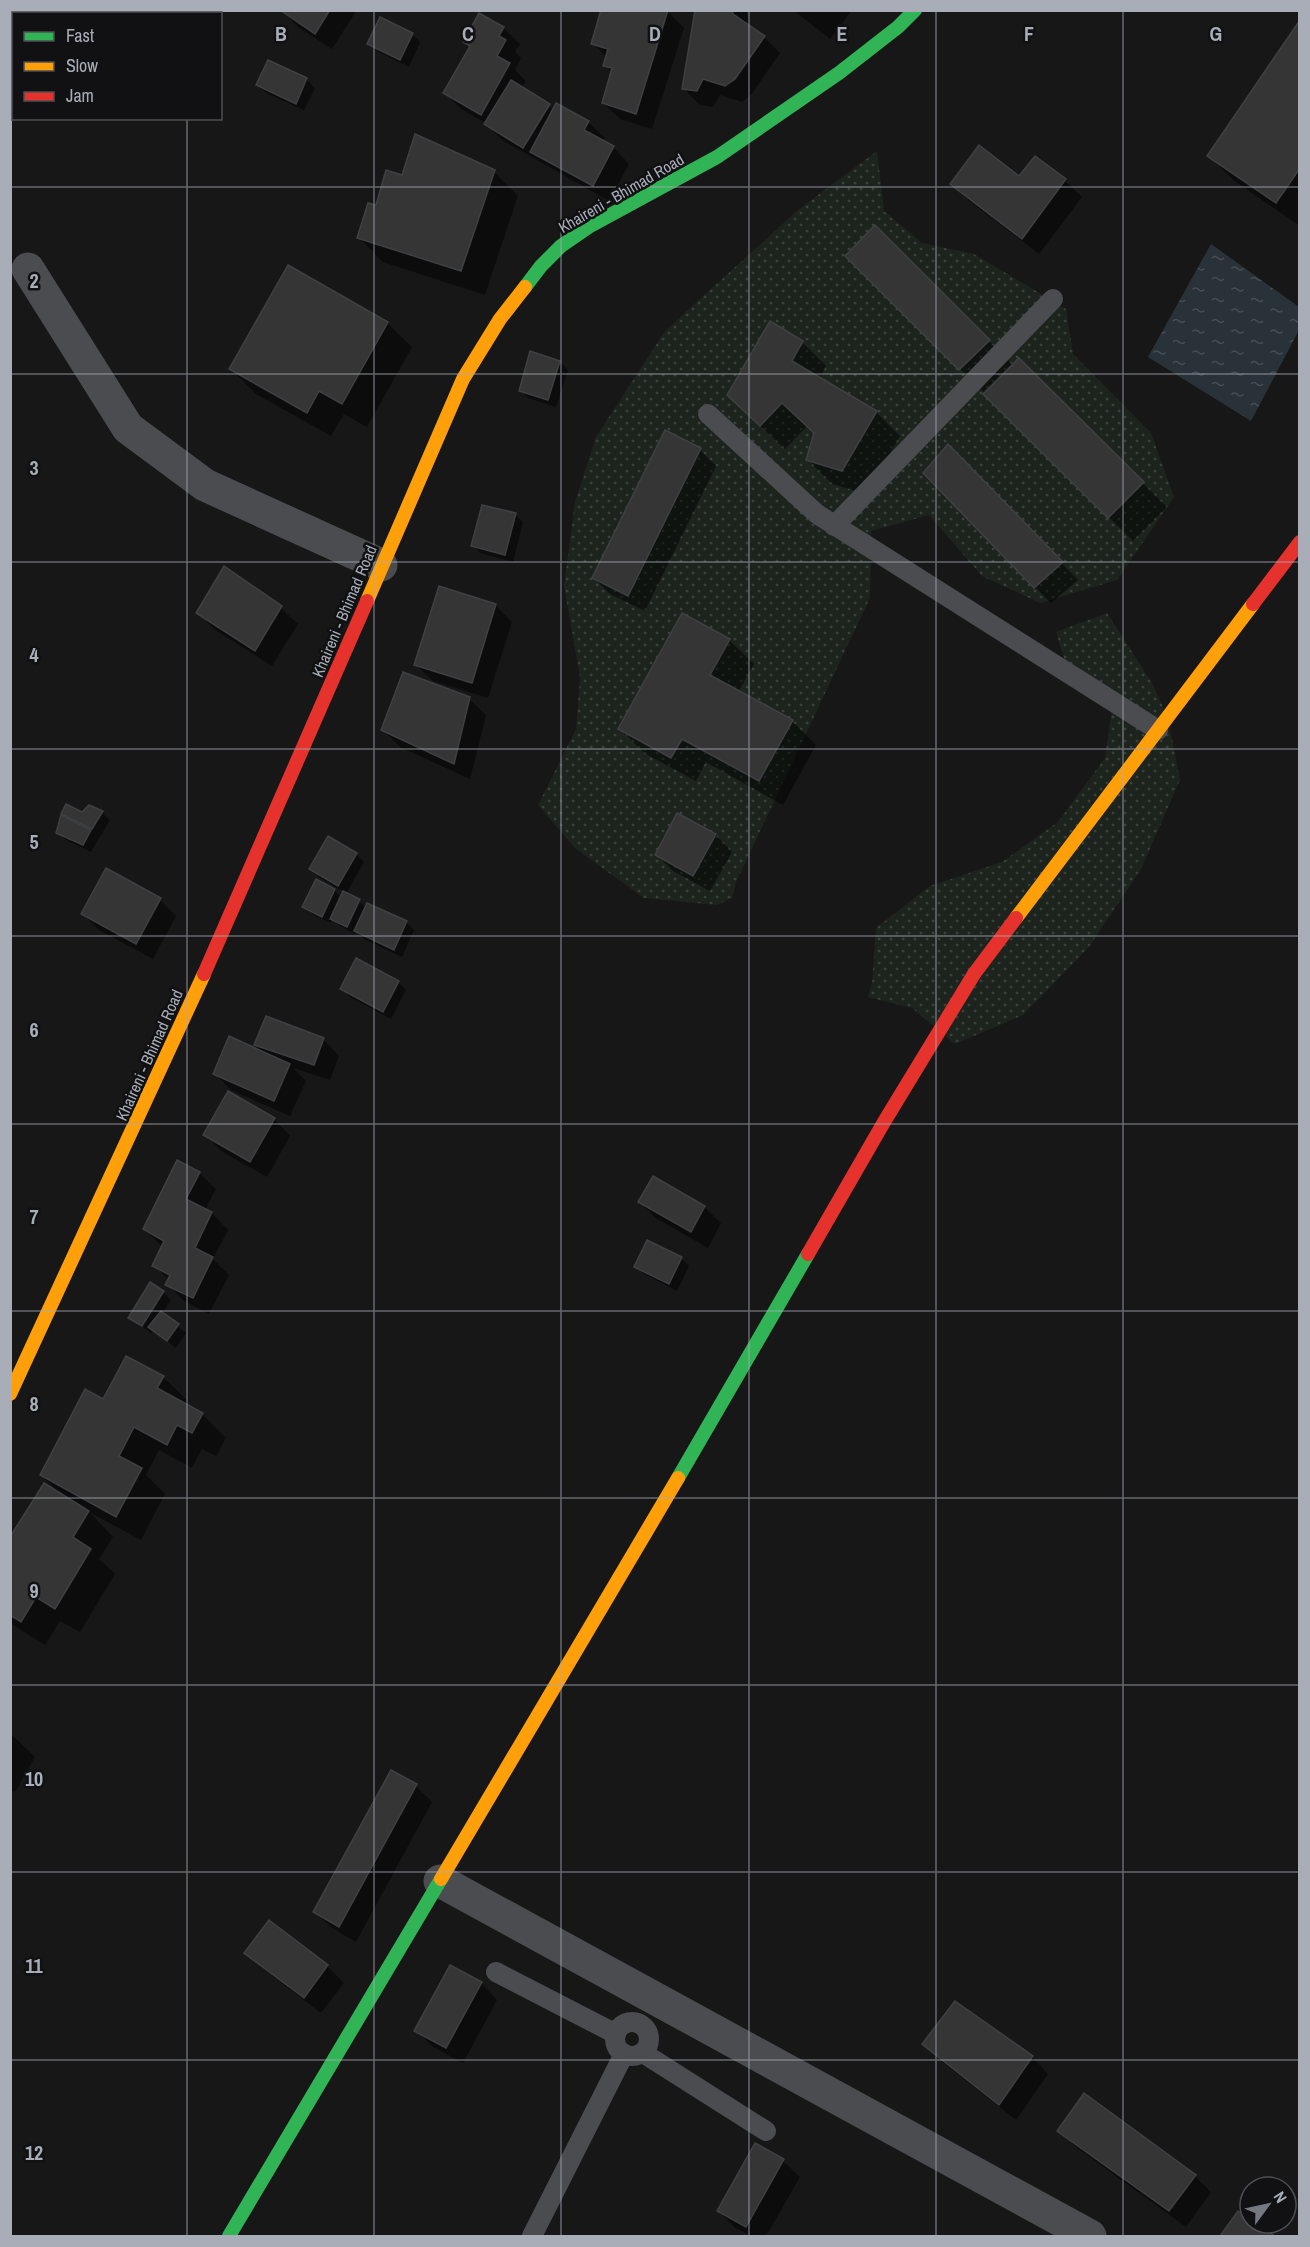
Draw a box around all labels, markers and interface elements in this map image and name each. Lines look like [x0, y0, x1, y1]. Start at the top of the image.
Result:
legend [12, 12, 222, 120]
text: B [275, 20, 287, 47]
text: C [462, 20, 474, 47]
text: D [649, 20, 661, 47]
text: E [837, 20, 848, 47]
text: F [1024, 20, 1034, 47]
text: G [1210, 20, 1222, 47]
text: Fast [66, 23, 94, 48]
text: Slow [66, 53, 98, 78]
text: Jam [66, 83, 94, 108]
street label: Khaireni - Bhimad Road [554, 148, 688, 238]
text: 2 [29, 267, 39, 294]
text: 3 [29, 454, 39, 481]
street label: Khaireni - Bhimad Road [306, 542, 382, 680]
text: 4 [29, 641, 39, 668]
text: 5 [29, 828, 39, 855]
street label: Khaireni - Bhimad Road [110, 986, 188, 1124]
text: 6 [29, 1016, 39, 1043]
text: 7 [29, 1203, 39, 1230]
text: 8 [29, 1390, 39, 1417]
text: 9 [29, 1577, 39, 1604]
text: 10 [25, 1765, 43, 1792]
text: 11 [25, 1952, 44, 1979]
text: 12 [25, 2139, 43, 2166]
north arrow [1238, 2175, 1298, 2235]
text: N [1269, 2187, 1292, 2207]

